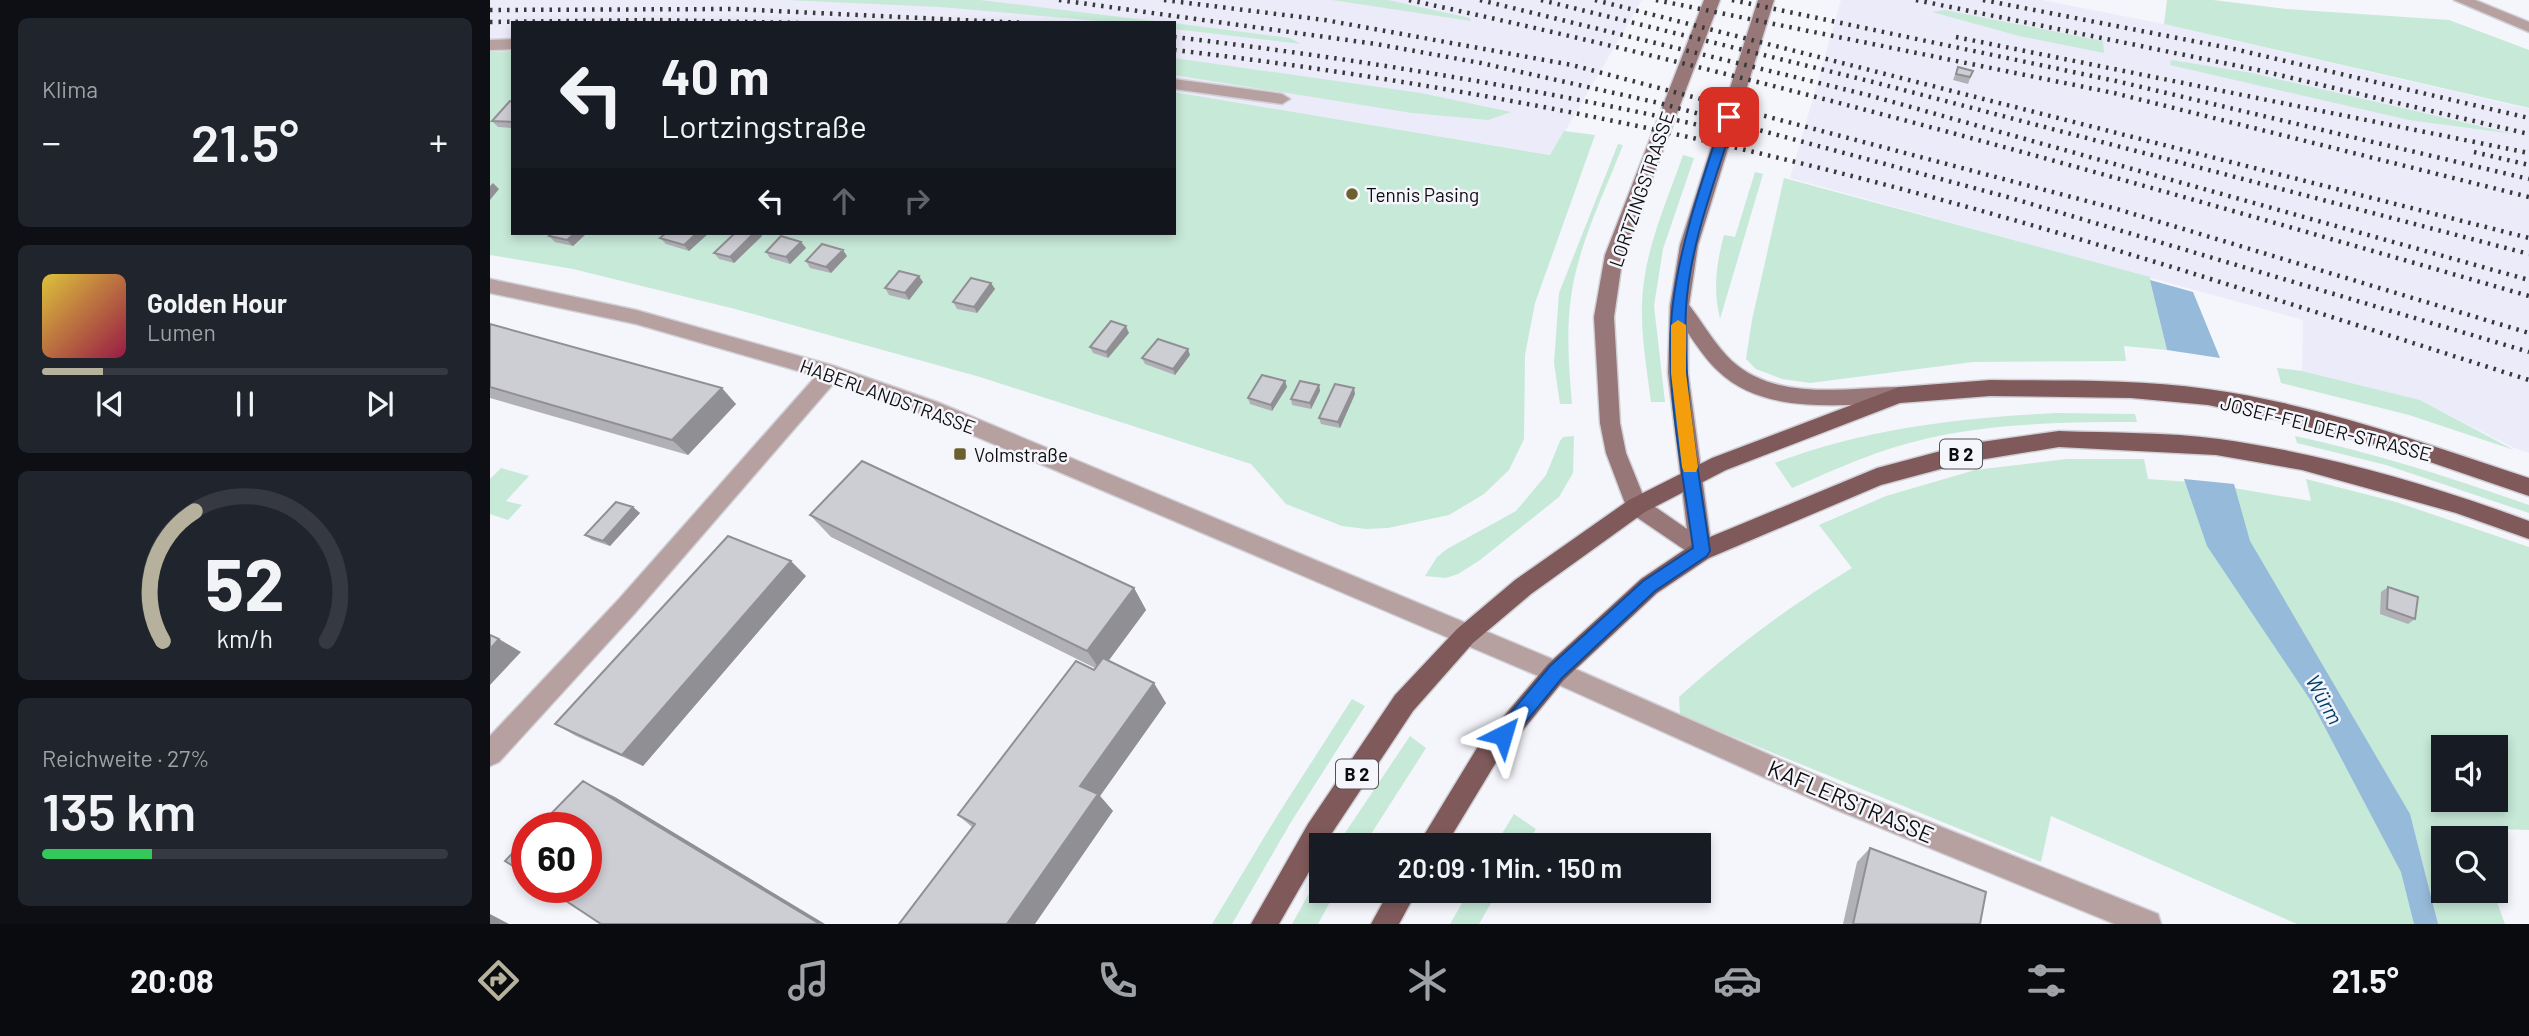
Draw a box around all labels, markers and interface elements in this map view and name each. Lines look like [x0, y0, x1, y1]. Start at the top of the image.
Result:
text: 40 m [661, 46, 769, 105]
icon: left [546, 49, 637, 140]
text: Klima [42, 75, 98, 103]
pin [1699, 87, 1759, 147]
icon: arrive [1710, 98, 1748, 136]
text: Lortzingstraße [661, 106, 867, 144]
street label: LORTZINGSTRASSE [1604, 108, 1678, 270]
text: 21.5° [191, 110, 299, 172]
text: − [42, 118, 61, 164]
text: + [429, 118, 448, 164]
icon: left [752, 182, 790, 220]
icon: ahead [825, 182, 863, 220]
icon: right [898, 182, 936, 220]
place label: Tennis Pasing [1366, 183, 1479, 206]
marker: Tennis Pasing [1344, 186, 1360, 202]
text: Golden Hour [147, 287, 287, 318]
text: Lumen [147, 318, 216, 346]
street label: HABERLANDSTRASSE [797, 354, 979, 438]
icon: previous [91, 385, 129, 423]
icon: pause [226, 385, 264, 423]
icon: next [361, 385, 399, 423]
street label: JOSEF-FELDER-STRASSE [2218, 391, 2434, 465]
road number: B 2 [1940, 440, 1982, 468]
place label: Volmstraße [974, 443, 1068, 466]
marker: Volmstraße [952, 446, 968, 462]
text: 52 [205, 539, 285, 627]
text: km/h [217, 623, 273, 653]
water label: Würm [2301, 670, 2349, 728]
position arrow [1466, 698, 1540, 772]
map controls [2431, 735, 2508, 903]
button: sound [2431, 735, 2508, 812]
text: Reichweite · 27% [42, 744, 210, 772]
street label: KAFLERSTRASSE [1764, 753, 1938, 849]
road number: B 2 [1336, 760, 1378, 788]
text: 135 km [42, 779, 196, 841]
speed limit sign: 60 [511, 812, 602, 903]
button: search [2431, 826, 2508, 903]
text: 20:09 · 1 Min. · 150 m [1398, 852, 1622, 883]
icon: directions [474, 956, 523, 1005]
icon: music [784, 956, 833, 1005]
icon: phone [1093, 956, 1142, 1005]
icon: climate [1403, 956, 1452, 1005]
icon: car [1713, 956, 1762, 1005]
icon: filters [2022, 956, 2071, 1005]
text: 20:08 [130, 961, 214, 999]
text: 21.5° [2332, 961, 2399, 999]

